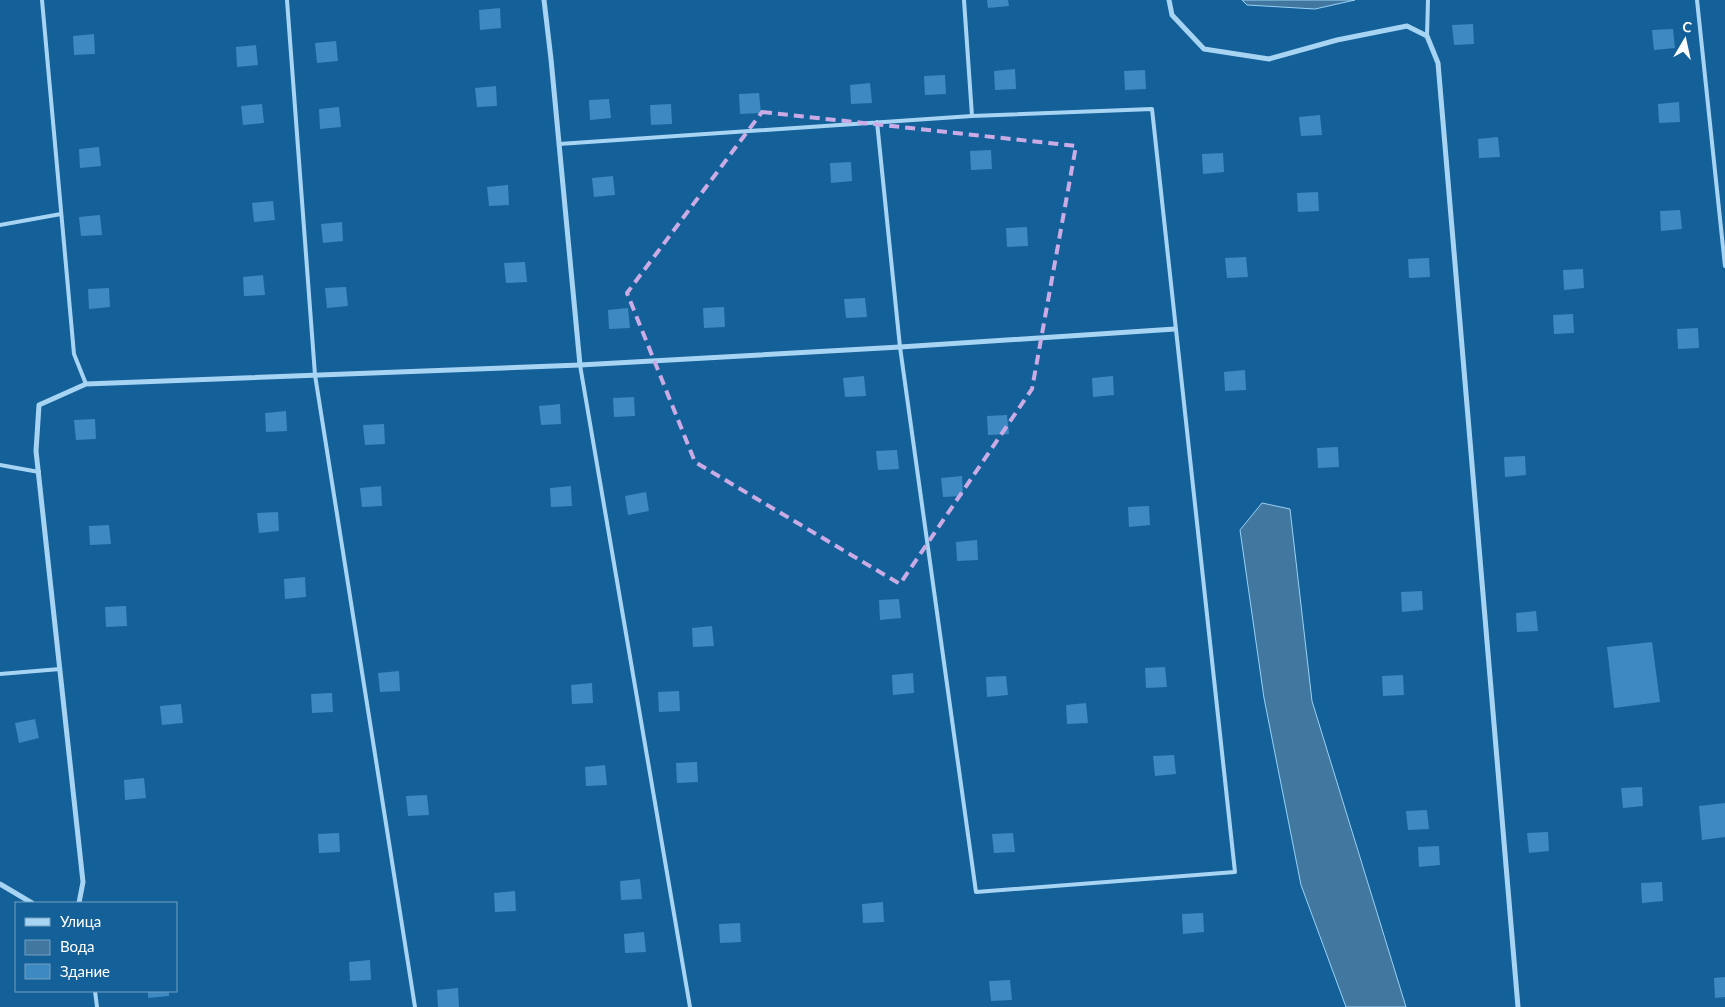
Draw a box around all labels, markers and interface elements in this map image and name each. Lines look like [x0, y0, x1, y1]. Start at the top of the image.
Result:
north arrow [1660, 15, 1710, 65]
text: С [1681, 18, 1694, 36]
legend [15, 902, 178, 992]
text: Улица [60, 912, 101, 930]
text: Вода [60, 937, 95, 955]
text: Здание [60, 962, 110, 980]

